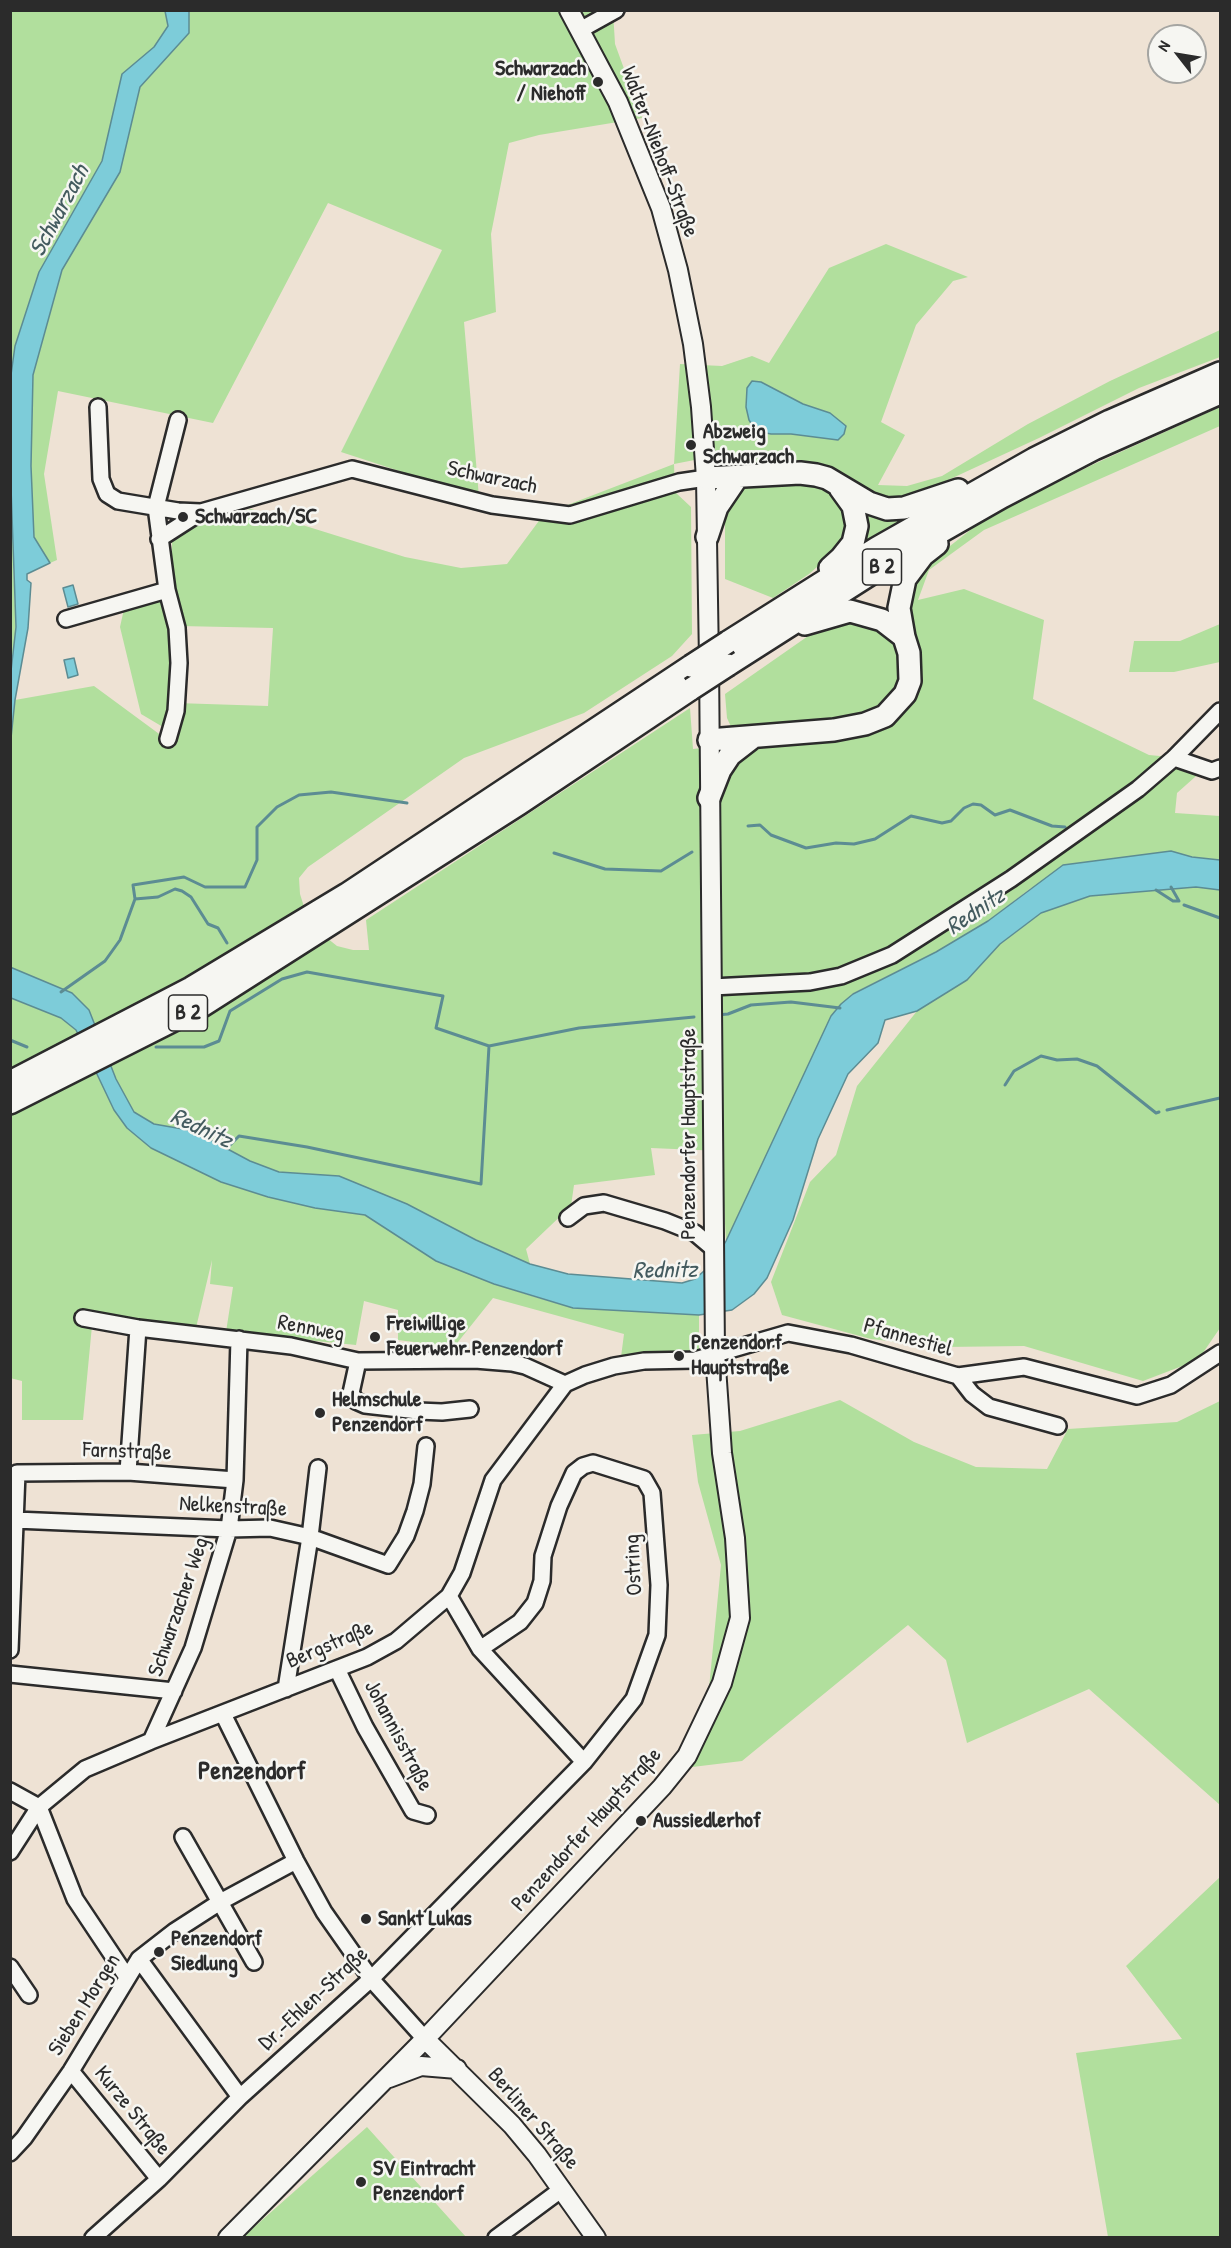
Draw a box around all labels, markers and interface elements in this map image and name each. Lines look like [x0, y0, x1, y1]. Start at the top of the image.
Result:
north arrow [1147, 24, 1207, 84]
text: N [1152, 36, 1175, 55]
place label: Schwarzach / Niehoff [495, 56, 586, 107]
street label: Walter-Niehoff-Straße [614, 63, 704, 241]
marker: Schwarzach / Niehoff [591, 75, 605, 89]
water label: Schwarzach [24, 160, 96, 262]
place label: Abzweig Schwarzach [703, 419, 794, 470]
marker: Abzweig Schwarzach [684, 438, 698, 452]
street label: Schwarzach [445, 456, 539, 500]
place label: Schwarzach/SC [195, 504, 317, 530]
marker: Schwarzach/SC [176, 510, 190, 524]
road number: B 2 [862, 549, 902, 585]
water label: Rednitz [941, 882, 1011, 942]
road number: B 2 [168, 995, 207, 1031]
street label: Penzendorfer Hauptstraße [676, 1028, 702, 1240]
water label: Rednitz [166, 1102, 236, 1156]
water label: Rednitz [632, 1256, 698, 1286]
street label: Rennweg [275, 1310, 347, 1348]
place label: Freiwillige Feuerwehr Penzendorf [387, 1311, 563, 1362]
street label: Pfannestiel [860, 1313, 956, 1363]
marker: Freiwillige Feuerwehr Penzendorf [368, 1330, 382, 1344]
place label: Penzendorf Hauptstraße [691, 1330, 789, 1382]
marker: Penzendorf Hauptstraße [672, 1349, 686, 1363]
place label: Helmschule Penzendorf [332, 1387, 423, 1438]
marker: Helmschule Penzendorf [313, 1406, 327, 1420]
street label: Farnstraße [82, 1437, 172, 1467]
street label: Nelkenstraße [179, 1491, 287, 1523]
street label: Schwarzacher Weg [143, 1534, 215, 1680]
street label: Ostring [619, 1534, 649, 1596]
street label: Bergstraße [283, 1615, 377, 1675]
street label: Johannisstraße [358, 1676, 438, 1796]
street label: Penzendorfer Hauptstraße [506, 1742, 668, 1918]
district label: Penzendorf [198, 1756, 306, 1788]
place label: Aussiedlerhof [653, 1808, 761, 1834]
marker: Aussiedlerhof [634, 1814, 648, 1828]
place label: Sankt Lukas [378, 1906, 472, 1932]
marker: Sankt Lukas [359, 1912, 373, 1926]
place label: Penzendorf Siedlung [171, 1926, 262, 1978]
street label: Dr.-Ehlen-Straße [254, 1942, 374, 2056]
marker: Penzendorf Siedlung [152, 1945, 166, 1959]
street label: Sieben Morgen [43, 1949, 127, 2061]
street label: Kurze Straße [88, 2061, 176, 2161]
street label: Berliner Straße [482, 2063, 584, 2175]
place label: SV Eintracht Penzendorf [373, 2156, 475, 2208]
marker: SV Eintracht Penzendorf [354, 2175, 368, 2189]

